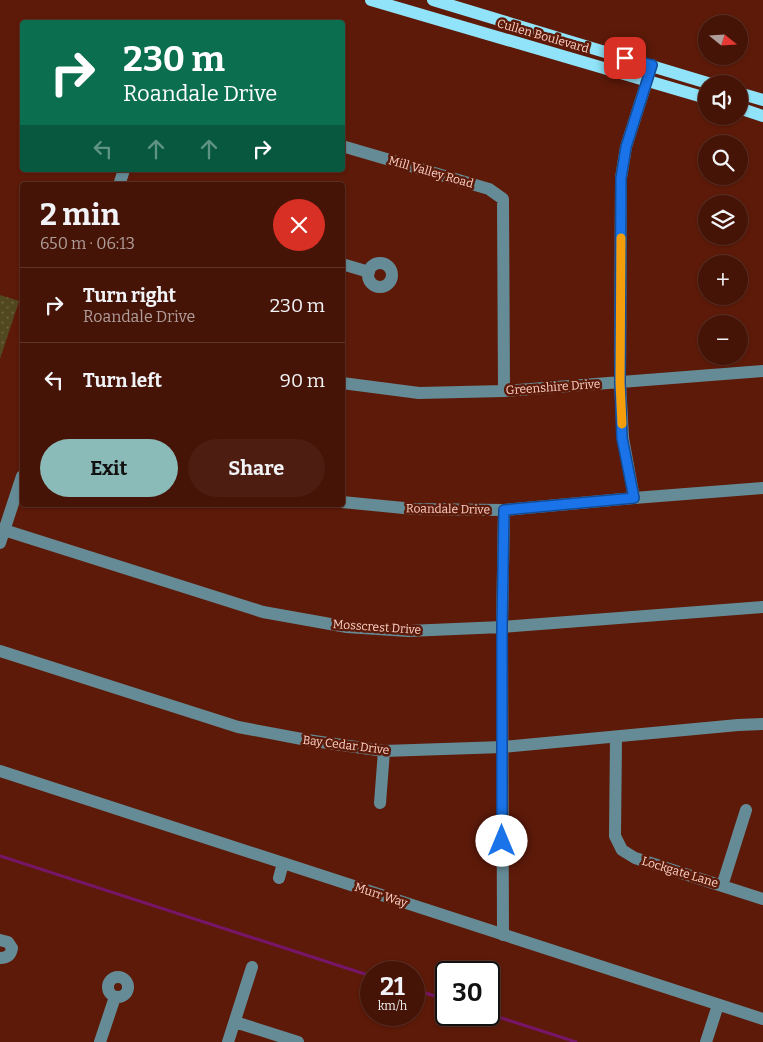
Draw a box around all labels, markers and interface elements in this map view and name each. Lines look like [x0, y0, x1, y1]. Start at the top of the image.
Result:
north arrow [698, 15, 748, 65]
map controls [698, 15, 748, 365]
street label: Cullen Boulevard [495, 16, 591, 56]
pin [604, 37, 646, 79]
text: 230 m [123, 38, 225, 80]
icon: right [40, 40, 105, 105]
icon: arrive [611, 44, 639, 72]
button: sound [698, 75, 748, 125]
text: Roandale Drive [123, 80, 277, 107]
icon: left [89, 135, 117, 163]
icon: ahead [142, 135, 170, 163]
icon: ahead [195, 135, 223, 163]
icon: right [248, 135, 276, 163]
button: search [698, 135, 748, 185]
street label: Mill Valley Road [387, 153, 475, 191]
button: layers [698, 195, 748, 245]
text: 2 min [40, 197, 120, 233]
button: close [273, 199, 325, 251]
text: 650 m · 06:13 [40, 234, 135, 253]
button: + [698, 255, 748, 305]
text: Turn right [83, 284, 176, 307]
icon: right [40, 291, 68, 319]
text: 230 m [270, 294, 325, 317]
text: Roandale Drive [83, 307, 195, 326]
button: − [698, 315, 748, 365]
icon: left [40, 366, 68, 394]
text: Turn left [83, 369, 162, 392]
text: 90 m [280, 369, 325, 392]
street label: Greenshire Drive [505, 377, 601, 397]
button: Exit [40, 439, 178, 497]
button: Share [188, 439, 325, 497]
street label: Roandale Drive [406, 501, 490, 517]
street label: Mosscrest Drive [332, 617, 422, 637]
street label: Bay Cedar Drive [302, 733, 390, 757]
position arrow [475, 814, 527, 866]
street label: Lockgate Lane [640, 854, 720, 890]
street label: Murr Way [353, 880, 410, 910]
speed limit sign: 30 [435, 961, 500, 1026]
text: 21 [380, 972, 405, 1002]
text: km/h [378, 999, 407, 1013]

